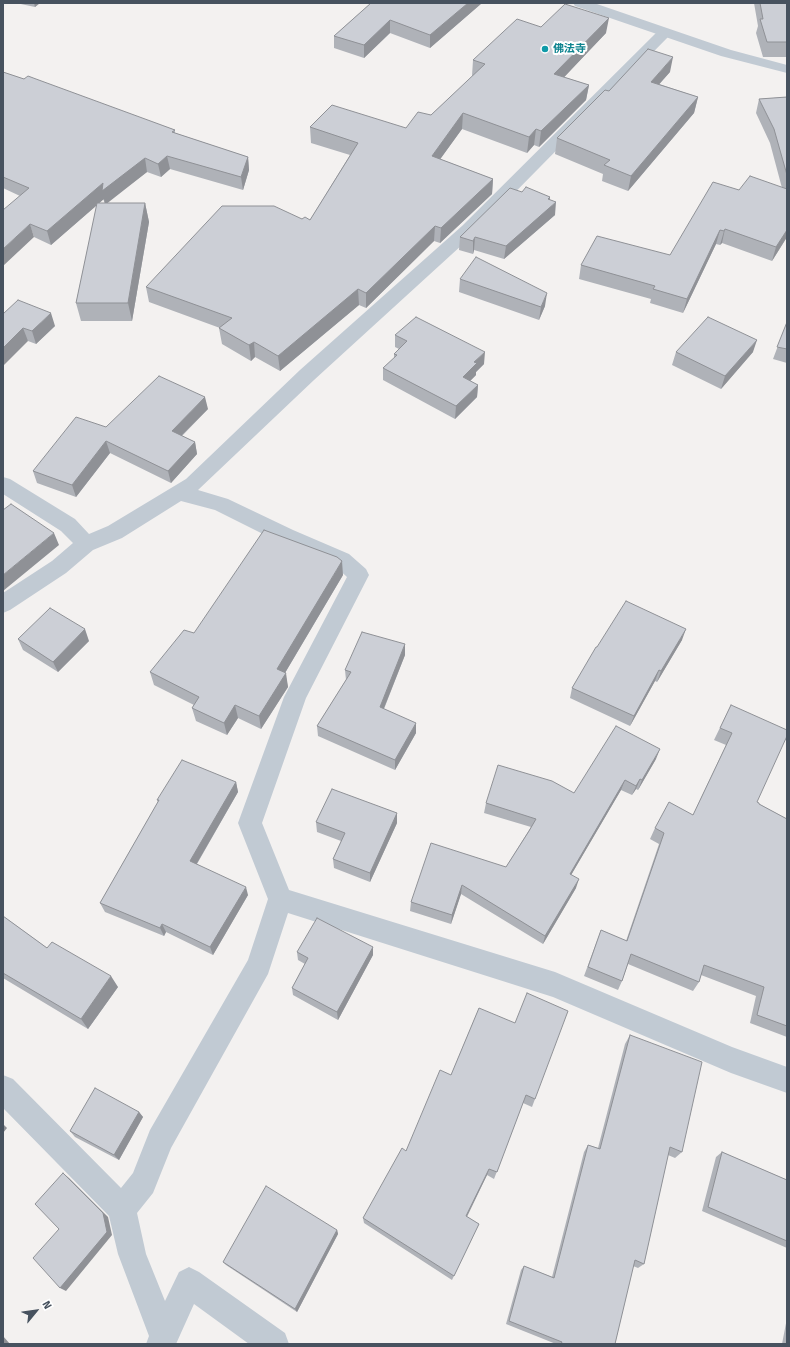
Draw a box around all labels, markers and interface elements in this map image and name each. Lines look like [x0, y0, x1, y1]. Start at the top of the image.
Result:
place label: 佛法寺 [553, 42, 586, 56]
marker: 佛法寺 [540, 44, 550, 54]
north arrow [16, 1291, 56, 1331]
text: N [39, 1299, 54, 1311]

